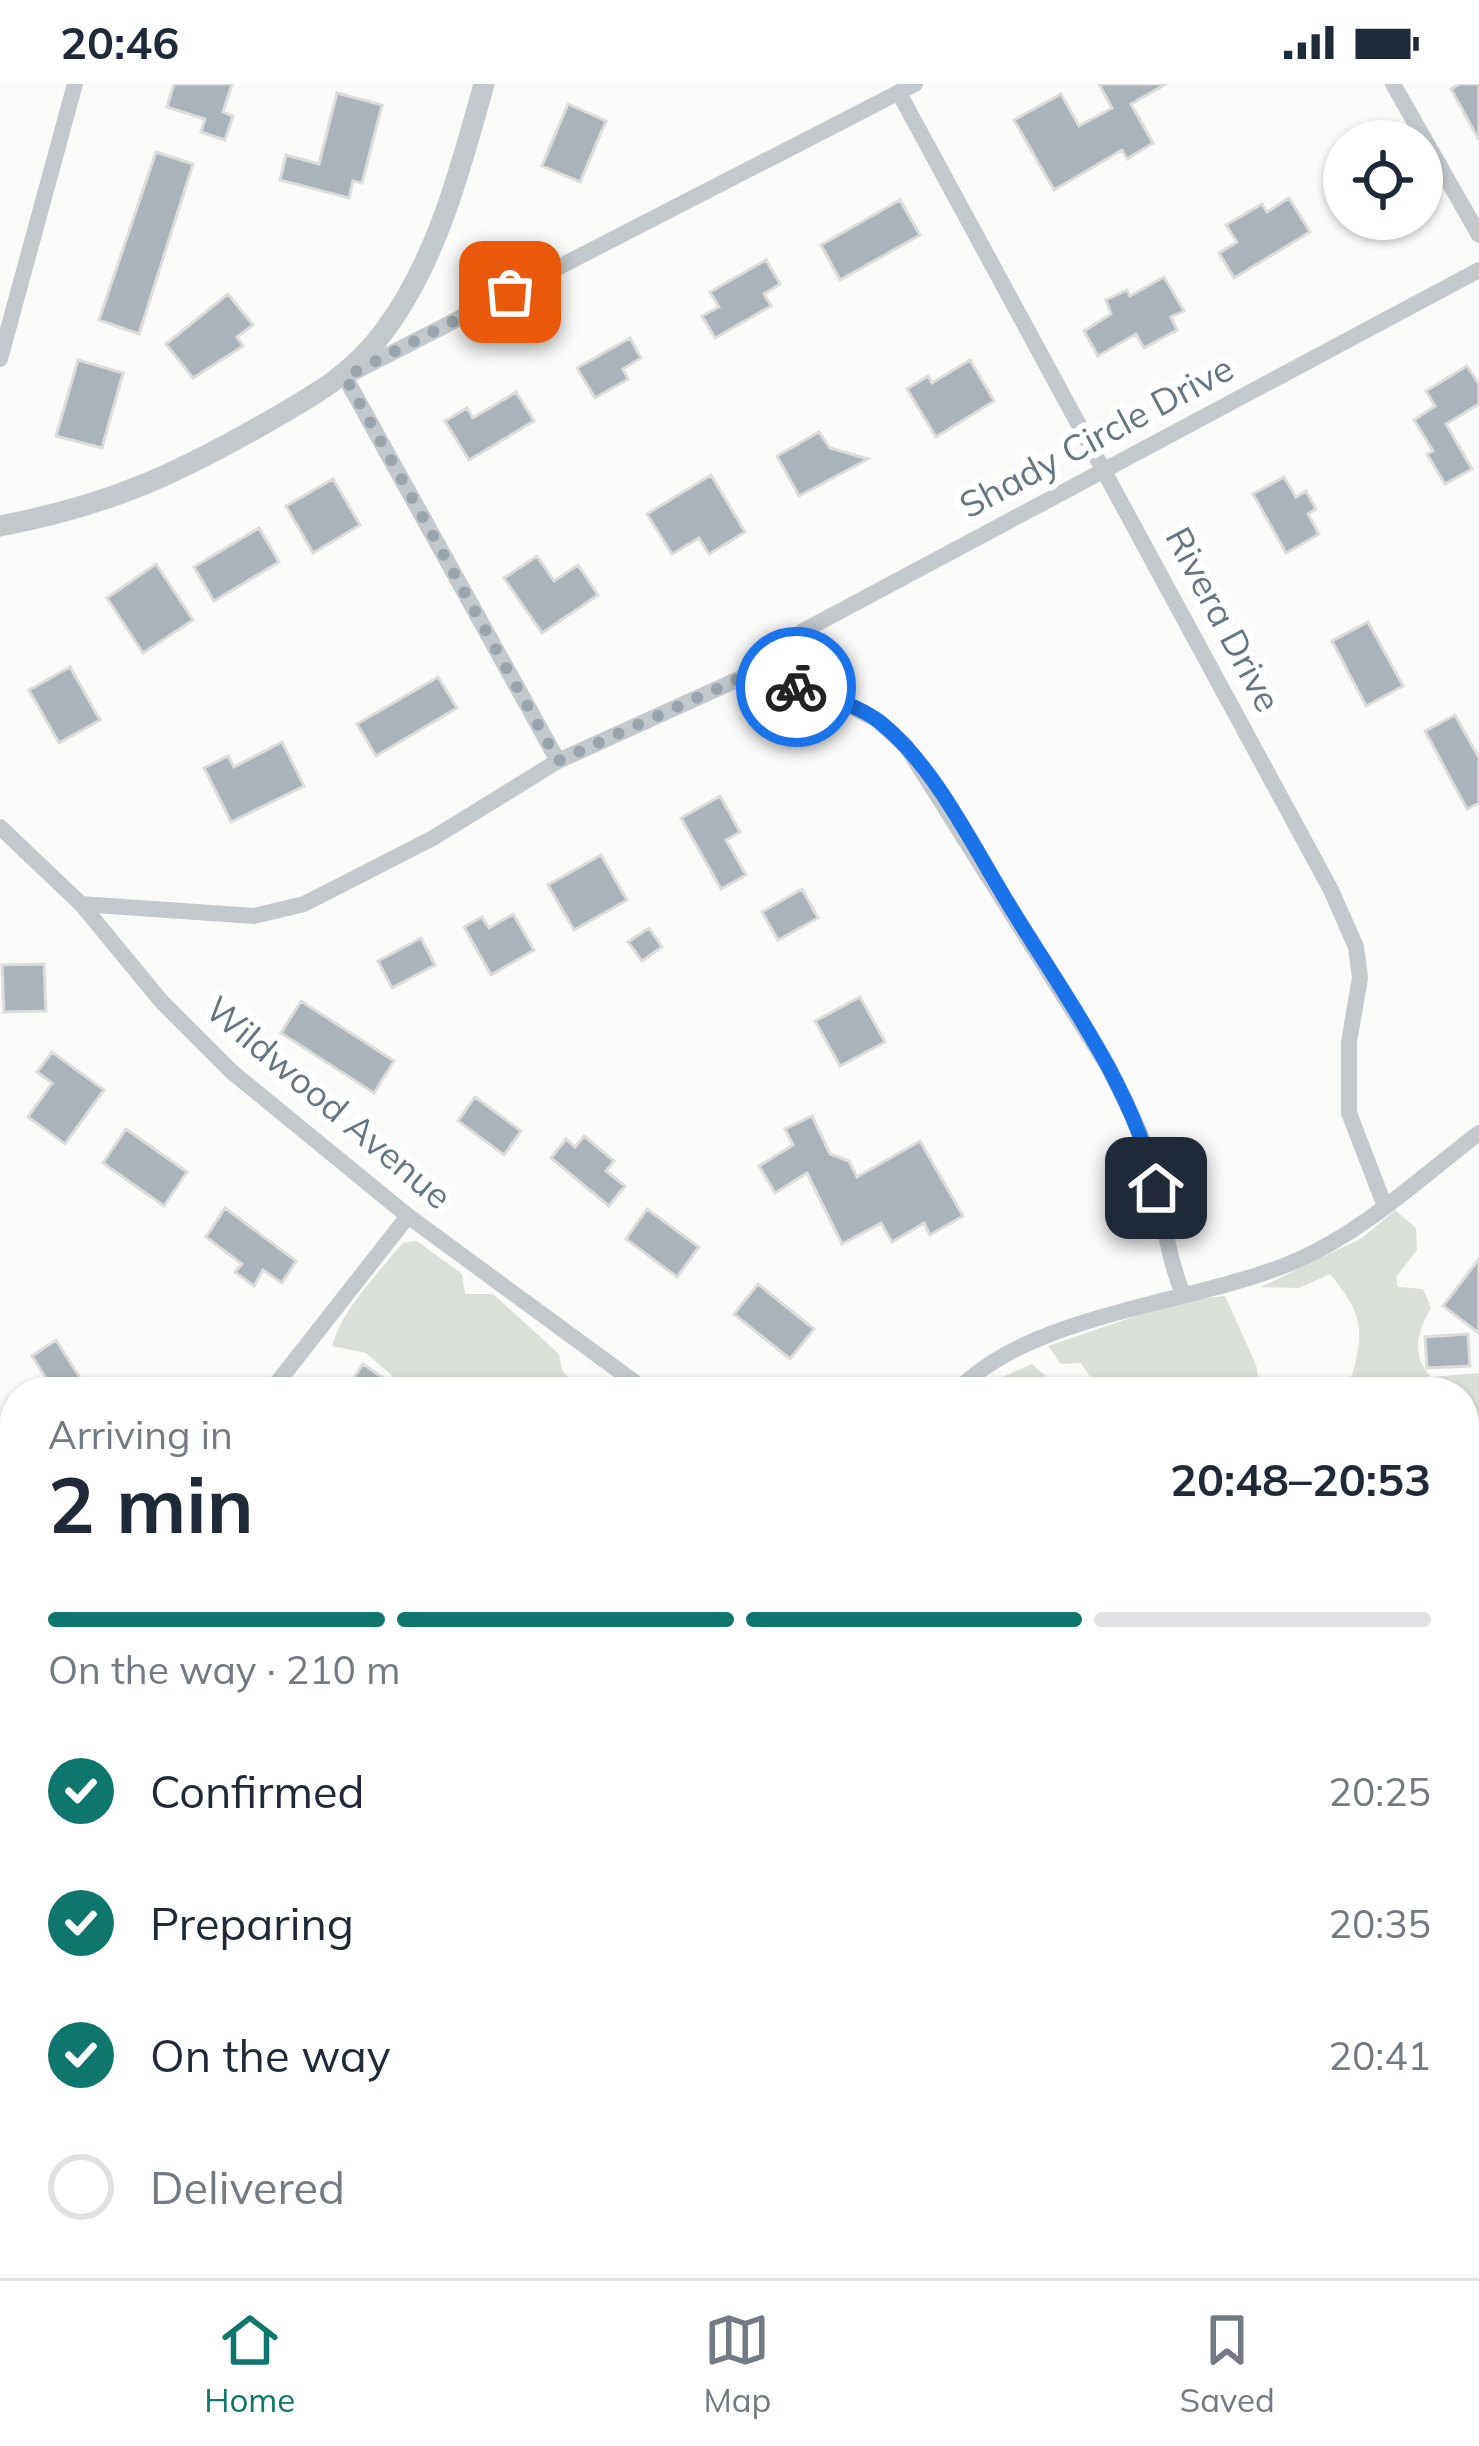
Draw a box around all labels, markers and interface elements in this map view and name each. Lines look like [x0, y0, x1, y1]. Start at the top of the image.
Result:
text: 20:46 [60, 14, 179, 70]
map controls [1323, 120, 1443, 240]
button: locate [1323, 120, 1443, 240]
pin [459, 241, 561, 343]
icon: bag [477, 259, 543, 325]
street label: Shady Circle Drive [951, 345, 1241, 527]
street label: Rivera Drive [1157, 519, 1291, 719]
courier [736, 627, 856, 747]
icon: bike [763, 654, 829, 720]
street label: Wildwood Avenue [197, 986, 461, 1218]
pin [1105, 1137, 1207, 1239]
icon: home [1123, 1155, 1189, 1221]
text: Arriving in [48, 1410, 233, 1459]
text: 20:48–20:53 [1170, 1451, 1431, 1507]
text: 2 min [48, 1455, 254, 1553]
text: On the way · 210 m [48, 1645, 400, 1694]
icon: check [48, 1758, 114, 1824]
text: Confirmed [150, 1763, 364, 1819]
text: 20:25 [1329, 1767, 1431, 1816]
icon: check [48, 1890, 114, 1956]
text: Preparing [150, 1895, 354, 1951]
text: 20:35 [1329, 1899, 1431, 1948]
icon: check [48, 2022, 114, 2088]
text: On the way [150, 2027, 391, 2083]
text: 20:41 [1329, 2031, 1431, 2080]
text: Delivered [150, 2159, 345, 2215]
tab: Home [204, 2307, 295, 2420]
tab: Map [703, 2307, 771, 2420]
tab: Saved [1180, 2307, 1275, 2420]

